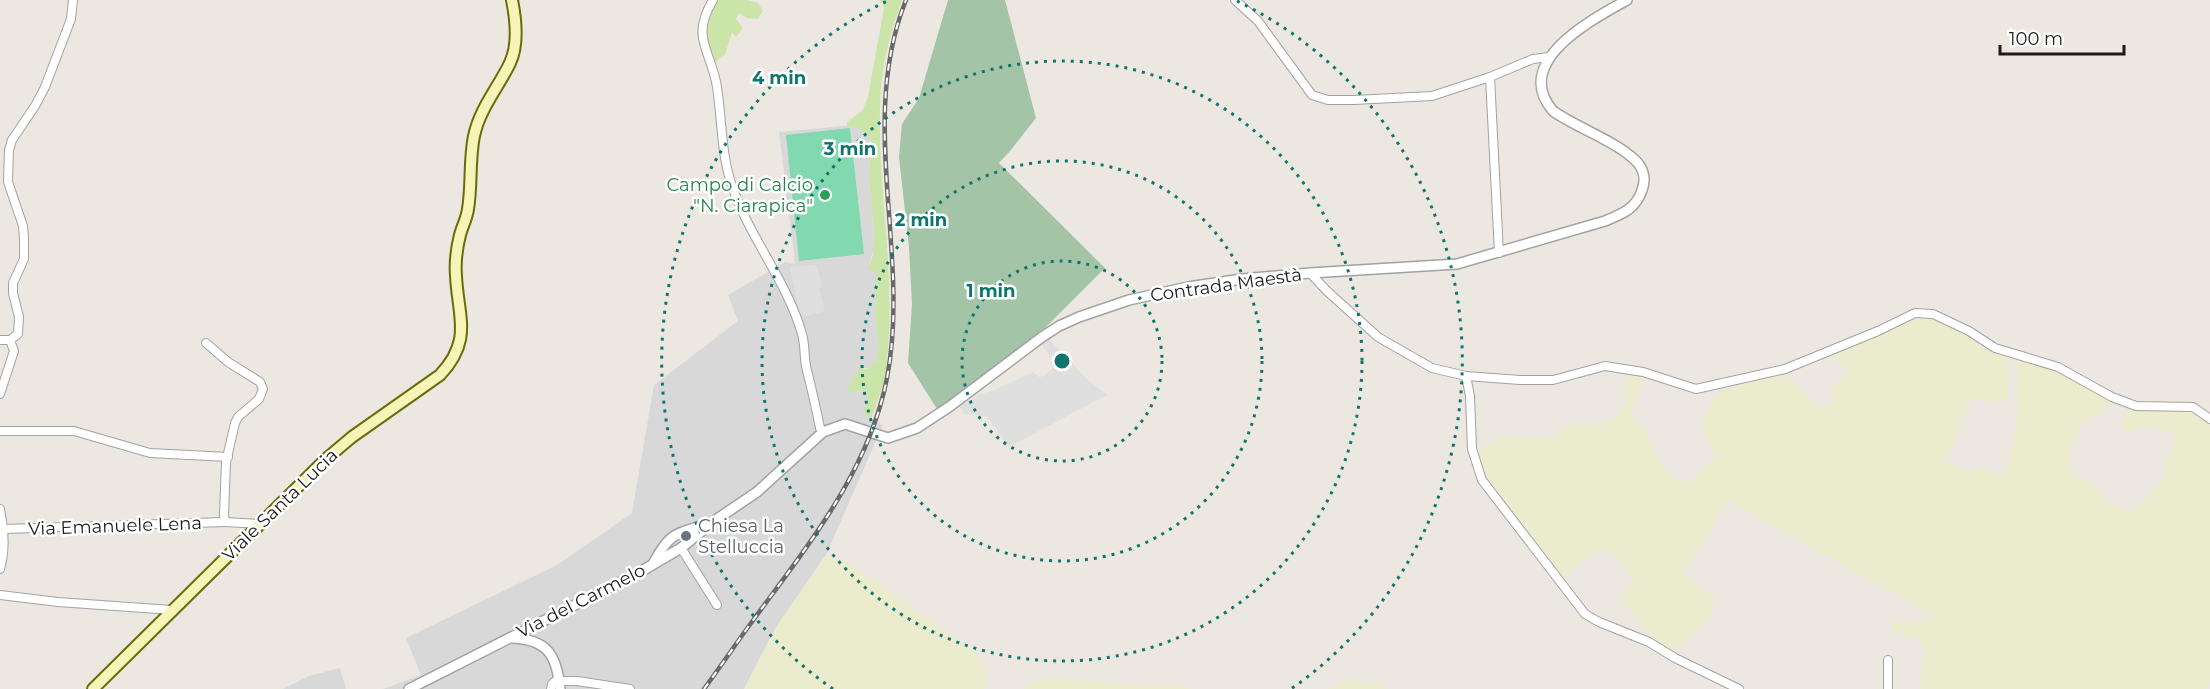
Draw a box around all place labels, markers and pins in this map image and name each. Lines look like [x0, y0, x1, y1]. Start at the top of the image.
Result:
place label: Campo di Calcio "N. Ciarapica" [666, 174, 813, 217]
marker: Campo di Calcio "N. Ciarapica" [818, 188, 832, 202]
centre of rings [1052, 351, 1072, 371]
place label: Chiesa La Stelluccia [698, 515, 784, 558]
marker: Chiesa La Stelluccia [679, 529, 693, 543]

